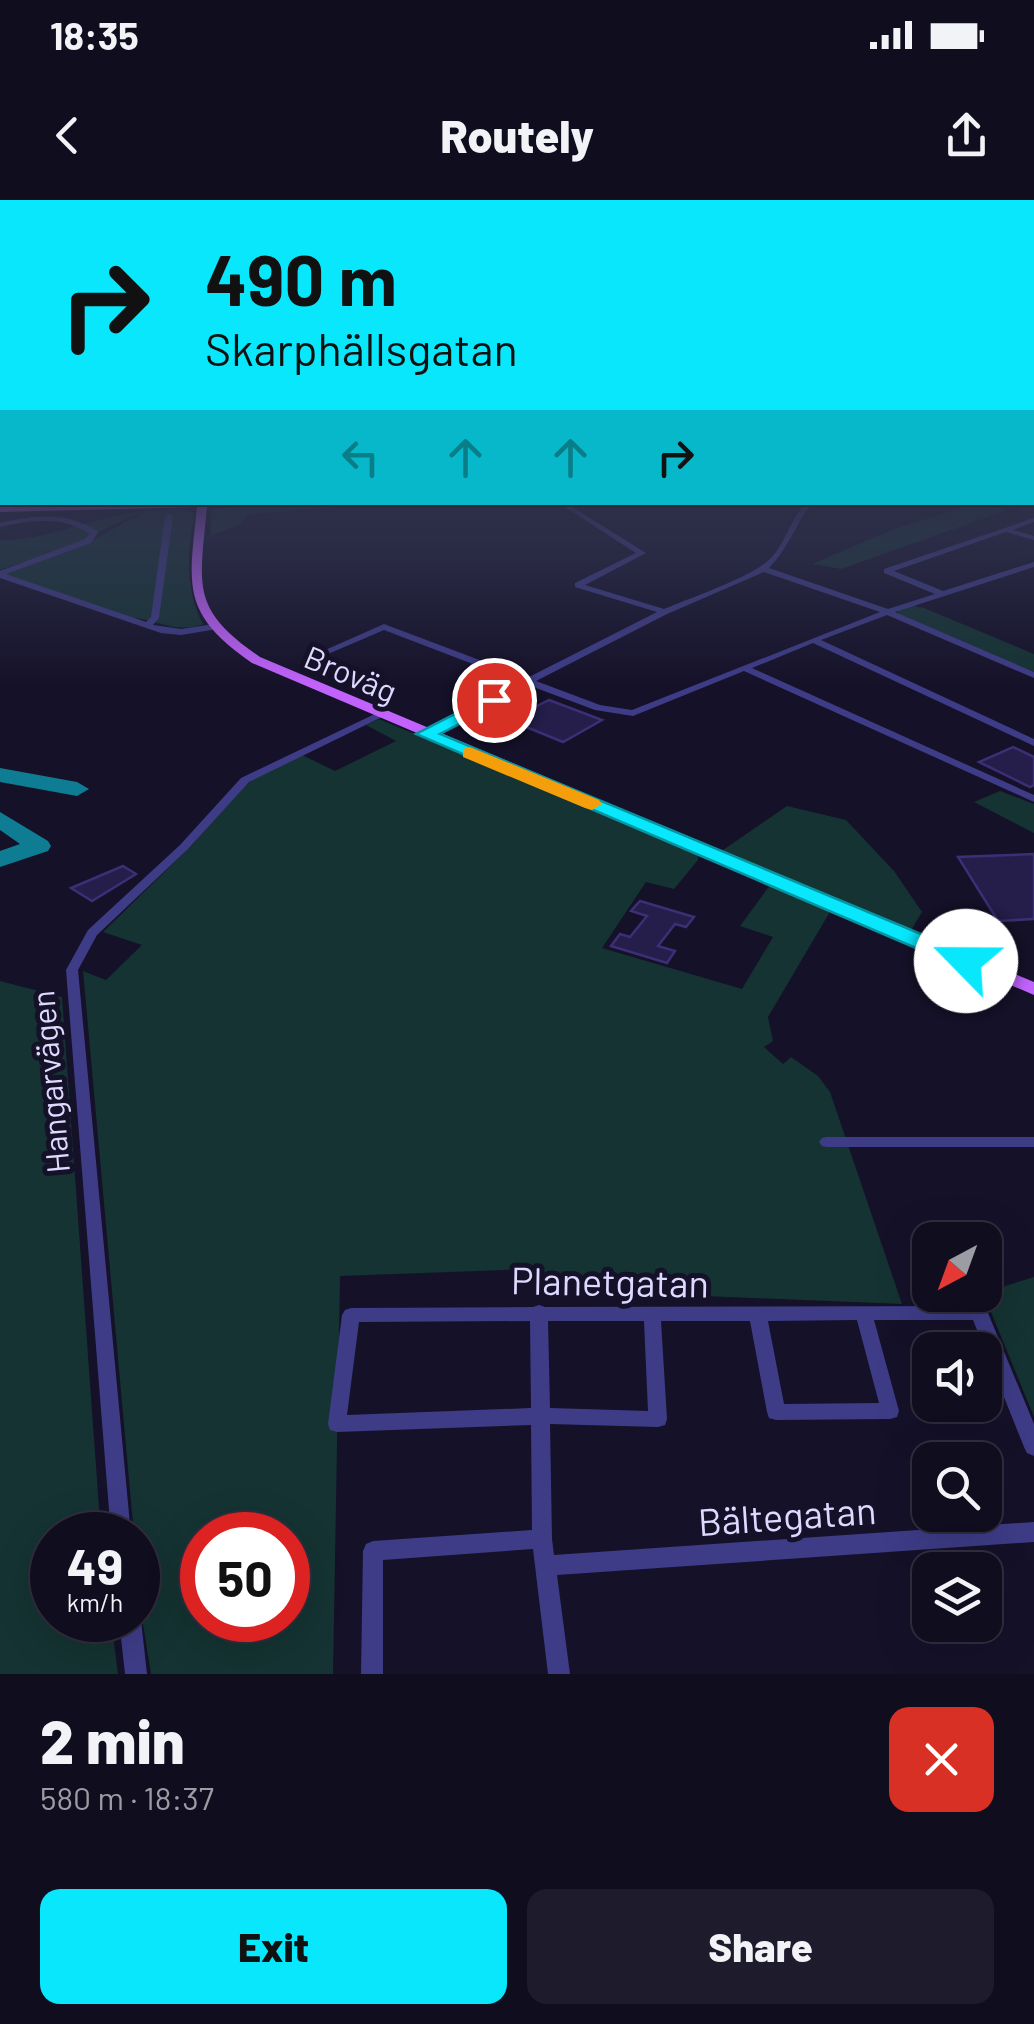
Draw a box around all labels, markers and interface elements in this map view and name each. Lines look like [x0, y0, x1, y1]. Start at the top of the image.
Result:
text: 18:35 [50, 12, 139, 58]
icon: back [40, 108, 95, 163]
text: Routely [440, 108, 594, 162]
icon: share [939, 108, 994, 163]
text: 490 m [205, 236, 397, 320]
icon: right [40, 240, 170, 370]
text: Skarphällsgatan [205, 321, 518, 375]
icon: left [333, 430, 388, 485]
icon: ahead [438, 430, 493, 485]
icon: ahead [543, 430, 598, 485]
icon: right [648, 430, 703, 485]
street label: Broväg [299, 637, 403, 709]
pin [452, 658, 537, 743]
icon: arrive [467, 673, 522, 728]
position arrow [914, 909, 1018, 1013]
street label: Hangarvägen [22, 989, 76, 1175]
north arrow [912, 1222, 1002, 1312]
map controls [912, 1222, 1002, 1642]
street label: Planetgatan [511, 1256, 709, 1306]
button: sound [912, 1332, 1002, 1422]
button: search [912, 1442, 1002, 1532]
street label: Bältegatan [696, 1486, 878, 1544]
speed limit sign: 50 [180, 1512, 310, 1642]
text: 49 [67, 1535, 123, 1595]
button: layers [912, 1552, 1002, 1642]
text: km/h [67, 1587, 123, 1617]
text: 2 min [40, 1704, 185, 1776]
button: close [889, 1707, 994, 1812]
text: 580 m · 18:37 [40, 1778, 214, 1816]
button: Exit [40, 1889, 507, 2004]
button: Share [527, 1889, 994, 2004]

